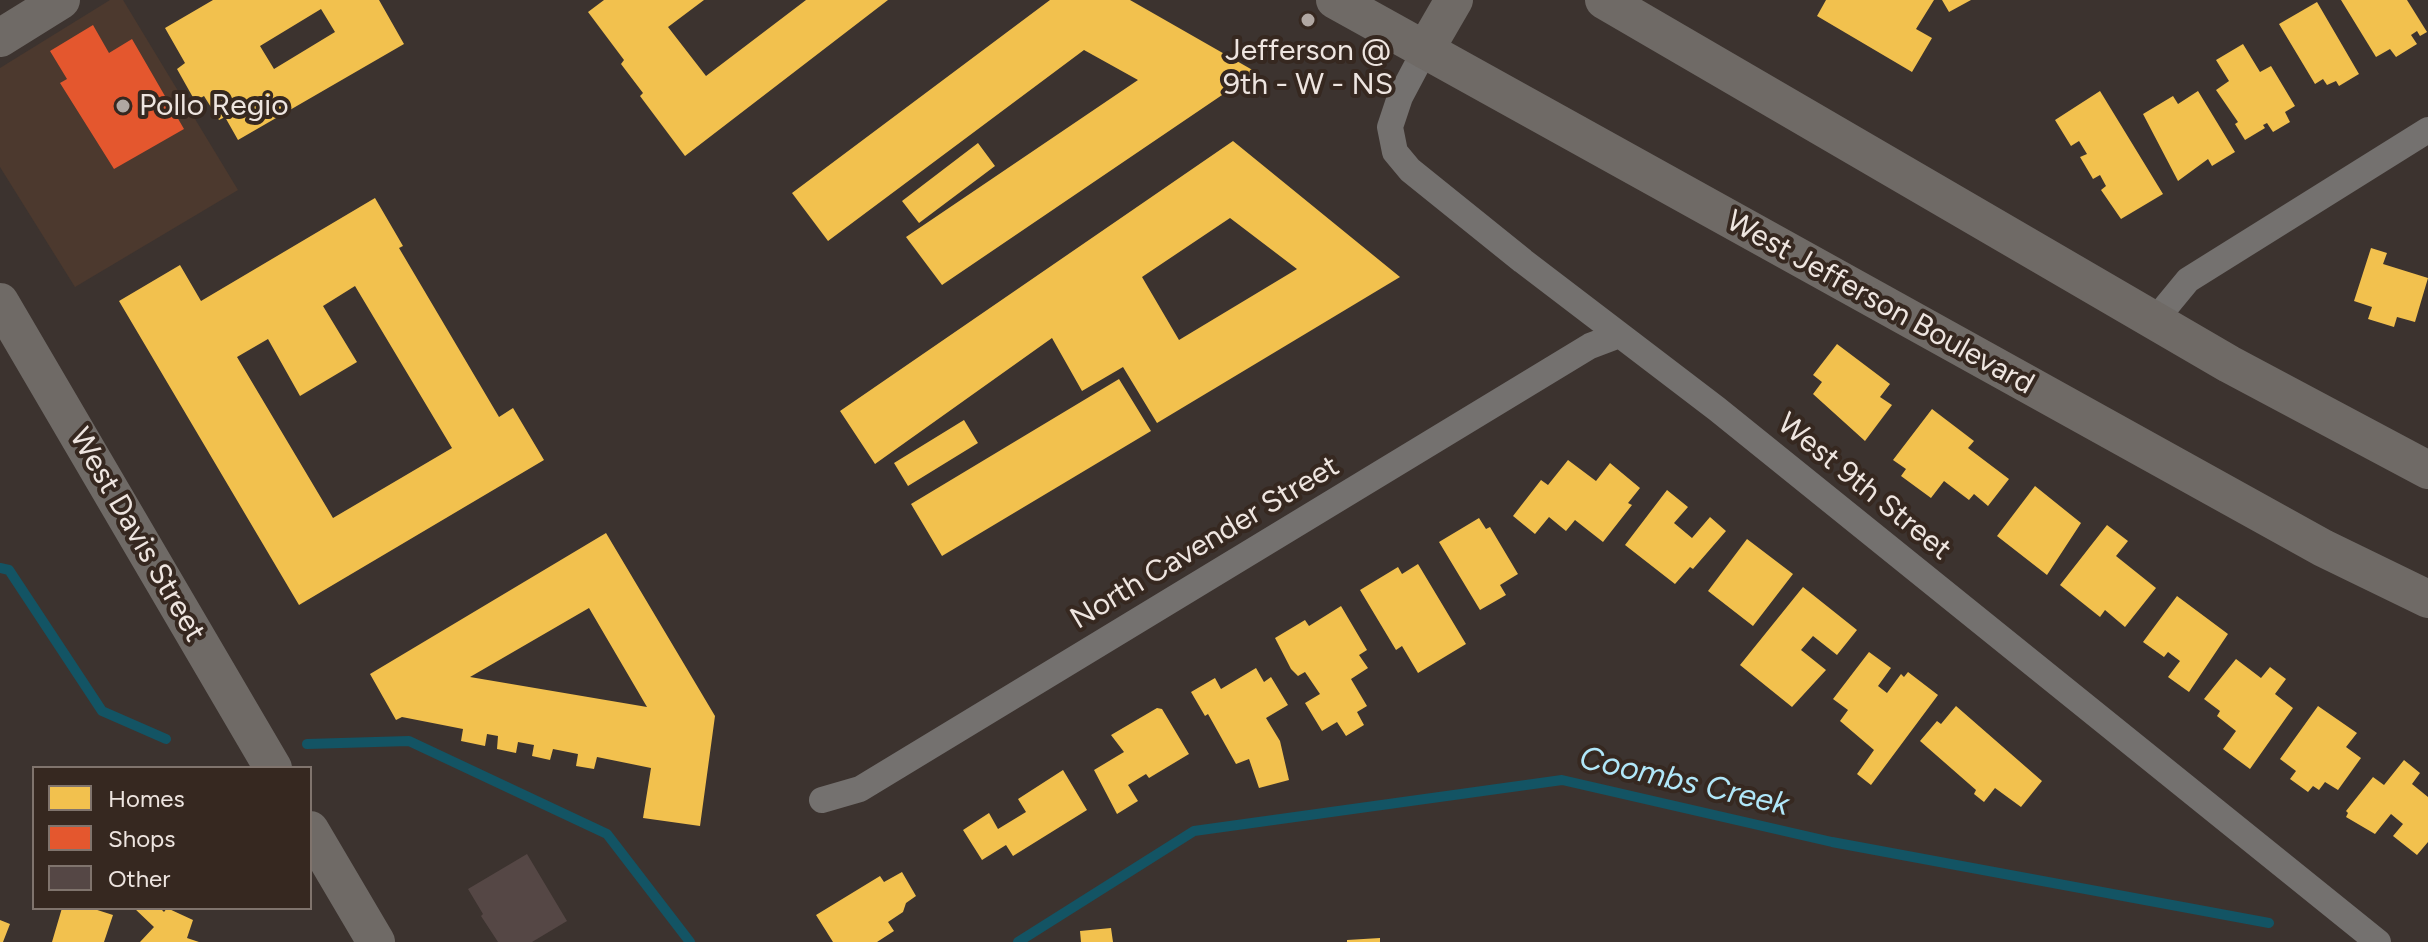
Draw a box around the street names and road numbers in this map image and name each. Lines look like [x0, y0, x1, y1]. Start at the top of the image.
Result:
street label: West Jefferson Boulevard [1720, 203, 2040, 403]
street label: West 9th Street [1770, 406, 1958, 568]
street label: West Davis Street [61, 422, 213, 648]
street label: North Cavender Street [1064, 449, 1346, 637]

